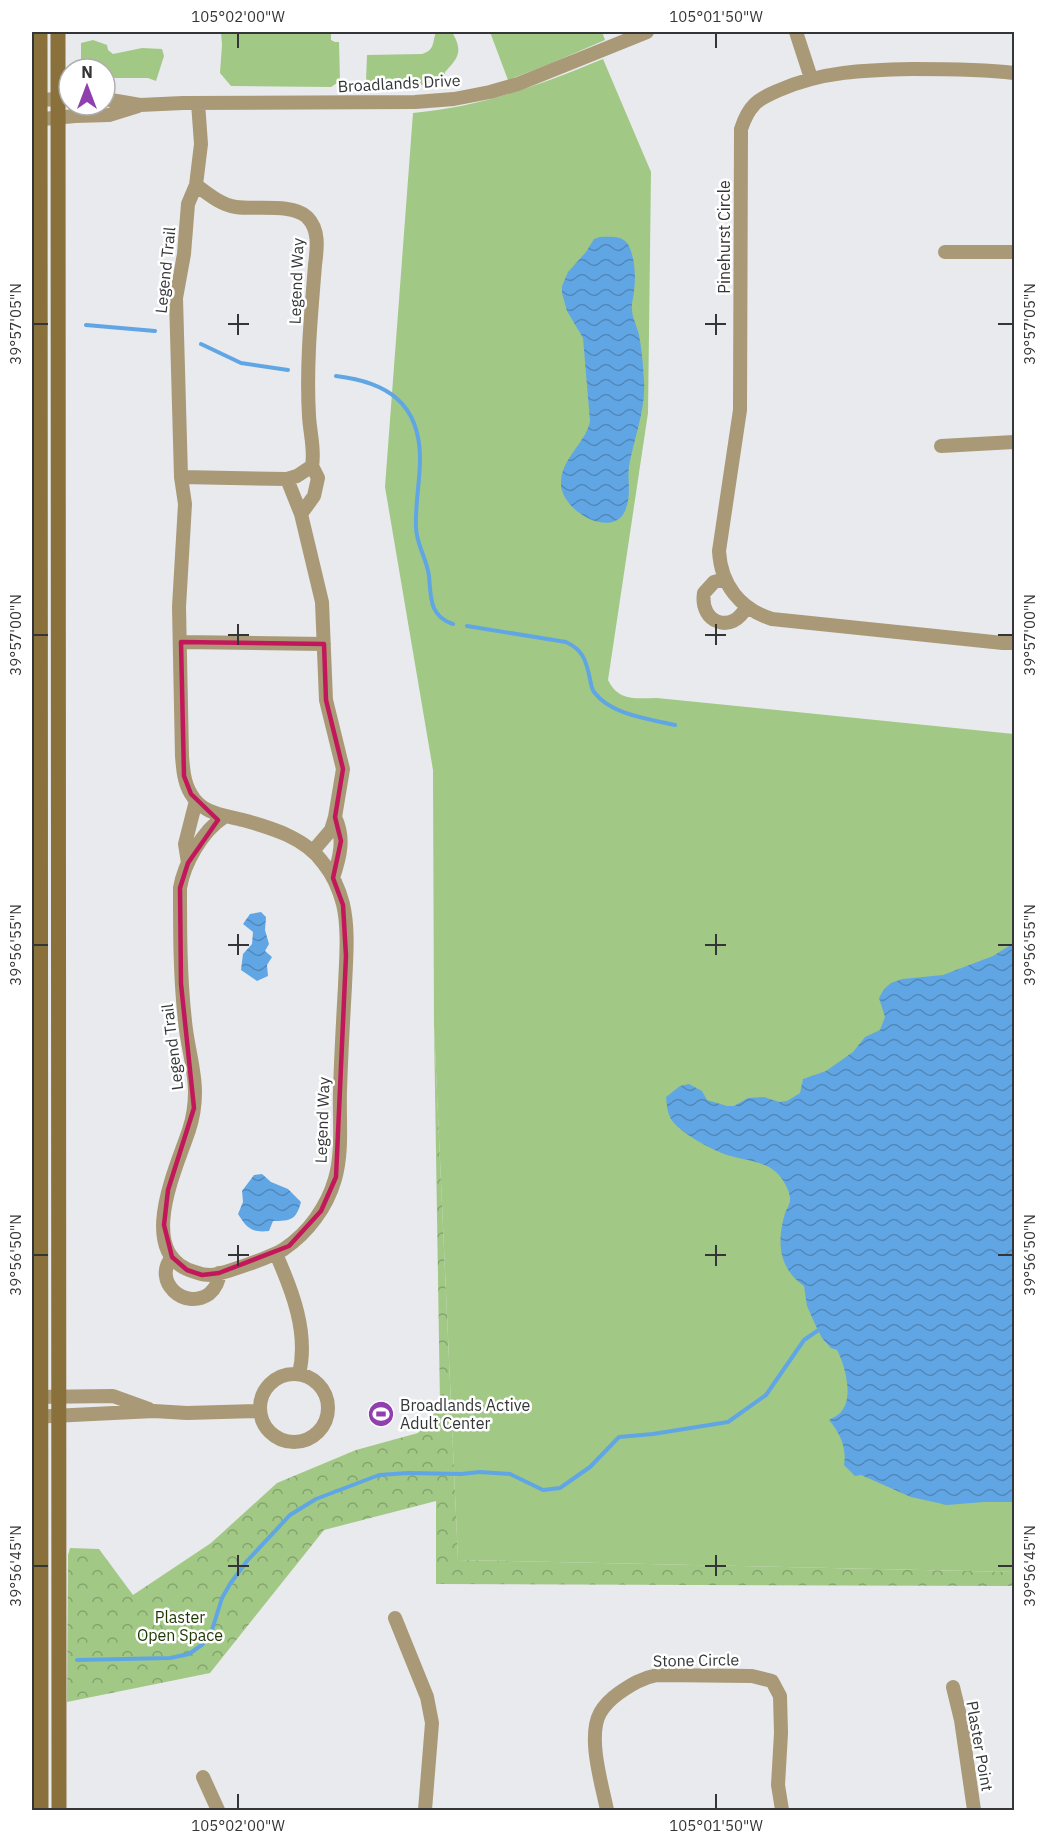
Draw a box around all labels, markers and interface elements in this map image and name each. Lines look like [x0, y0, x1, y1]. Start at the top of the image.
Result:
text: 105°02'00"W [191, 7, 285, 26]
text: 105°01'50"W [669, 7, 763, 26]
north arrow [57, 57, 117, 117]
text: N [81, 62, 93, 82]
street label: Broadlands Drive [337, 70, 461, 96]
street label: Pinehurst Circle [714, 180, 734, 294]
street label: Legend Trail [151, 226, 179, 314]
street label: Legend Way [284, 237, 308, 325]
text: 39°57'05"N [6, 283, 25, 365]
text: 39°57'05"N [1020, 283, 1039, 365]
text: 39°57'00"N [6, 594, 25, 676]
text: 39°57'00"N [1020, 594, 1039, 676]
text: 39°56'55"N [6, 904, 25, 986]
text: 39°56'55"N [1020, 904, 1039, 986]
street label: Legend Trail [157, 1003, 187, 1091]
street label: Legend Way [310, 1076, 334, 1164]
text: 39°56'50"N [6, 1214, 25, 1296]
text: 39°56'50"N [1020, 1214, 1039, 1296]
place label: Broadlands Active Adult Center [400, 1395, 531, 1433]
sports icon: Broadlands Active Adult Center [366, 1399, 396, 1429]
text: 39°56'45"N [6, 1525, 25, 1607]
text: 39°56'45"N [1020, 1525, 1039, 1607]
park label: Plaster Open Space [137, 1607, 223, 1645]
street label: Stone Circle [653, 1649, 740, 1671]
street label: Plaster Point [962, 1699, 998, 1793]
text: 105°02'00"W [191, 1816, 285, 1835]
text: 105°01'50"W [669, 1816, 763, 1835]

